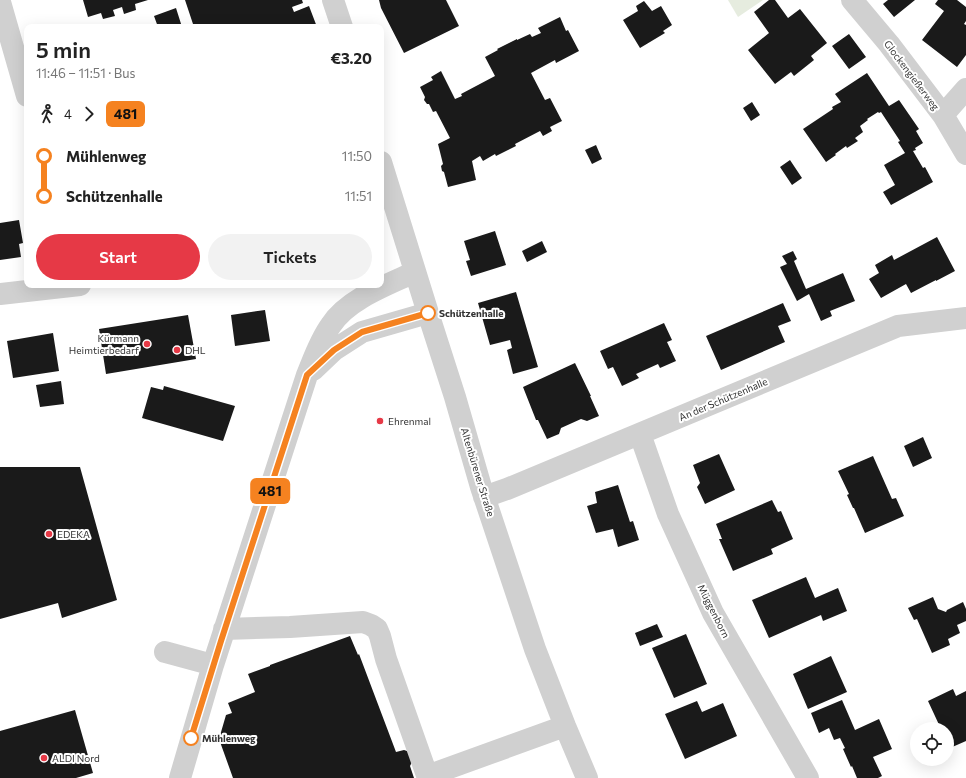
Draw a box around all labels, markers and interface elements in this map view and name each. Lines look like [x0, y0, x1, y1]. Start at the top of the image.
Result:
text: 5 min [36, 36, 91, 63]
street label: Glockengießerweg [882, 38, 942, 113]
text: €3.20 [331, 49, 372, 67]
text: 11:46 – 11:51 · Bus [36, 65, 135, 81]
icon: walk [36, 103, 58, 125]
icon: forward [78, 103, 100, 125]
text: 481 [114, 105, 137, 122]
text: 4 [64, 106, 72, 122]
text: Mühlenweg [66, 147, 146, 165]
text: 11:50 [342, 148, 372, 164]
text: Schützenhalle [66, 187, 163, 205]
text: 11:51 [345, 188, 372, 204]
button: Start [36, 234, 200, 280]
button: Tickets [208, 234, 372, 280]
marker: Schützenhalle [420, 305, 436, 321]
place label: Schützenhalle [439, 307, 504, 319]
place label: Kürmann Heimtierbedarf [69, 332, 139, 356]
marker: Kürmann Heimtierbedarf [142, 339, 152, 349]
place label: DHL [185, 344, 206, 356]
marker: DHL [172, 345, 182, 355]
street label: An der Schützenhalle [677, 375, 769, 423]
place label: Ehrenmal [388, 415, 431, 427]
marker: Ehrenmal [375, 416, 385, 426]
street label: Altenbürener Straße [459, 426, 497, 518]
line badge: 481 [247, 478, 293, 504]
text: 481 [258, 482, 282, 499]
place label: EDEKA [57, 528, 90, 540]
marker: EDEKA [44, 529, 54, 539]
street label: Müggenborn [695, 582, 733, 640]
map controls [910, 722, 954, 766]
button: locate [910, 722, 954, 766]
marker: Mühlenweg [183, 730, 199, 746]
place label: Mühlenweg [202, 732, 256, 744]
place label: ALDI Nord [52, 752, 100, 764]
marker: ALDI Nord [39, 753, 49, 763]

